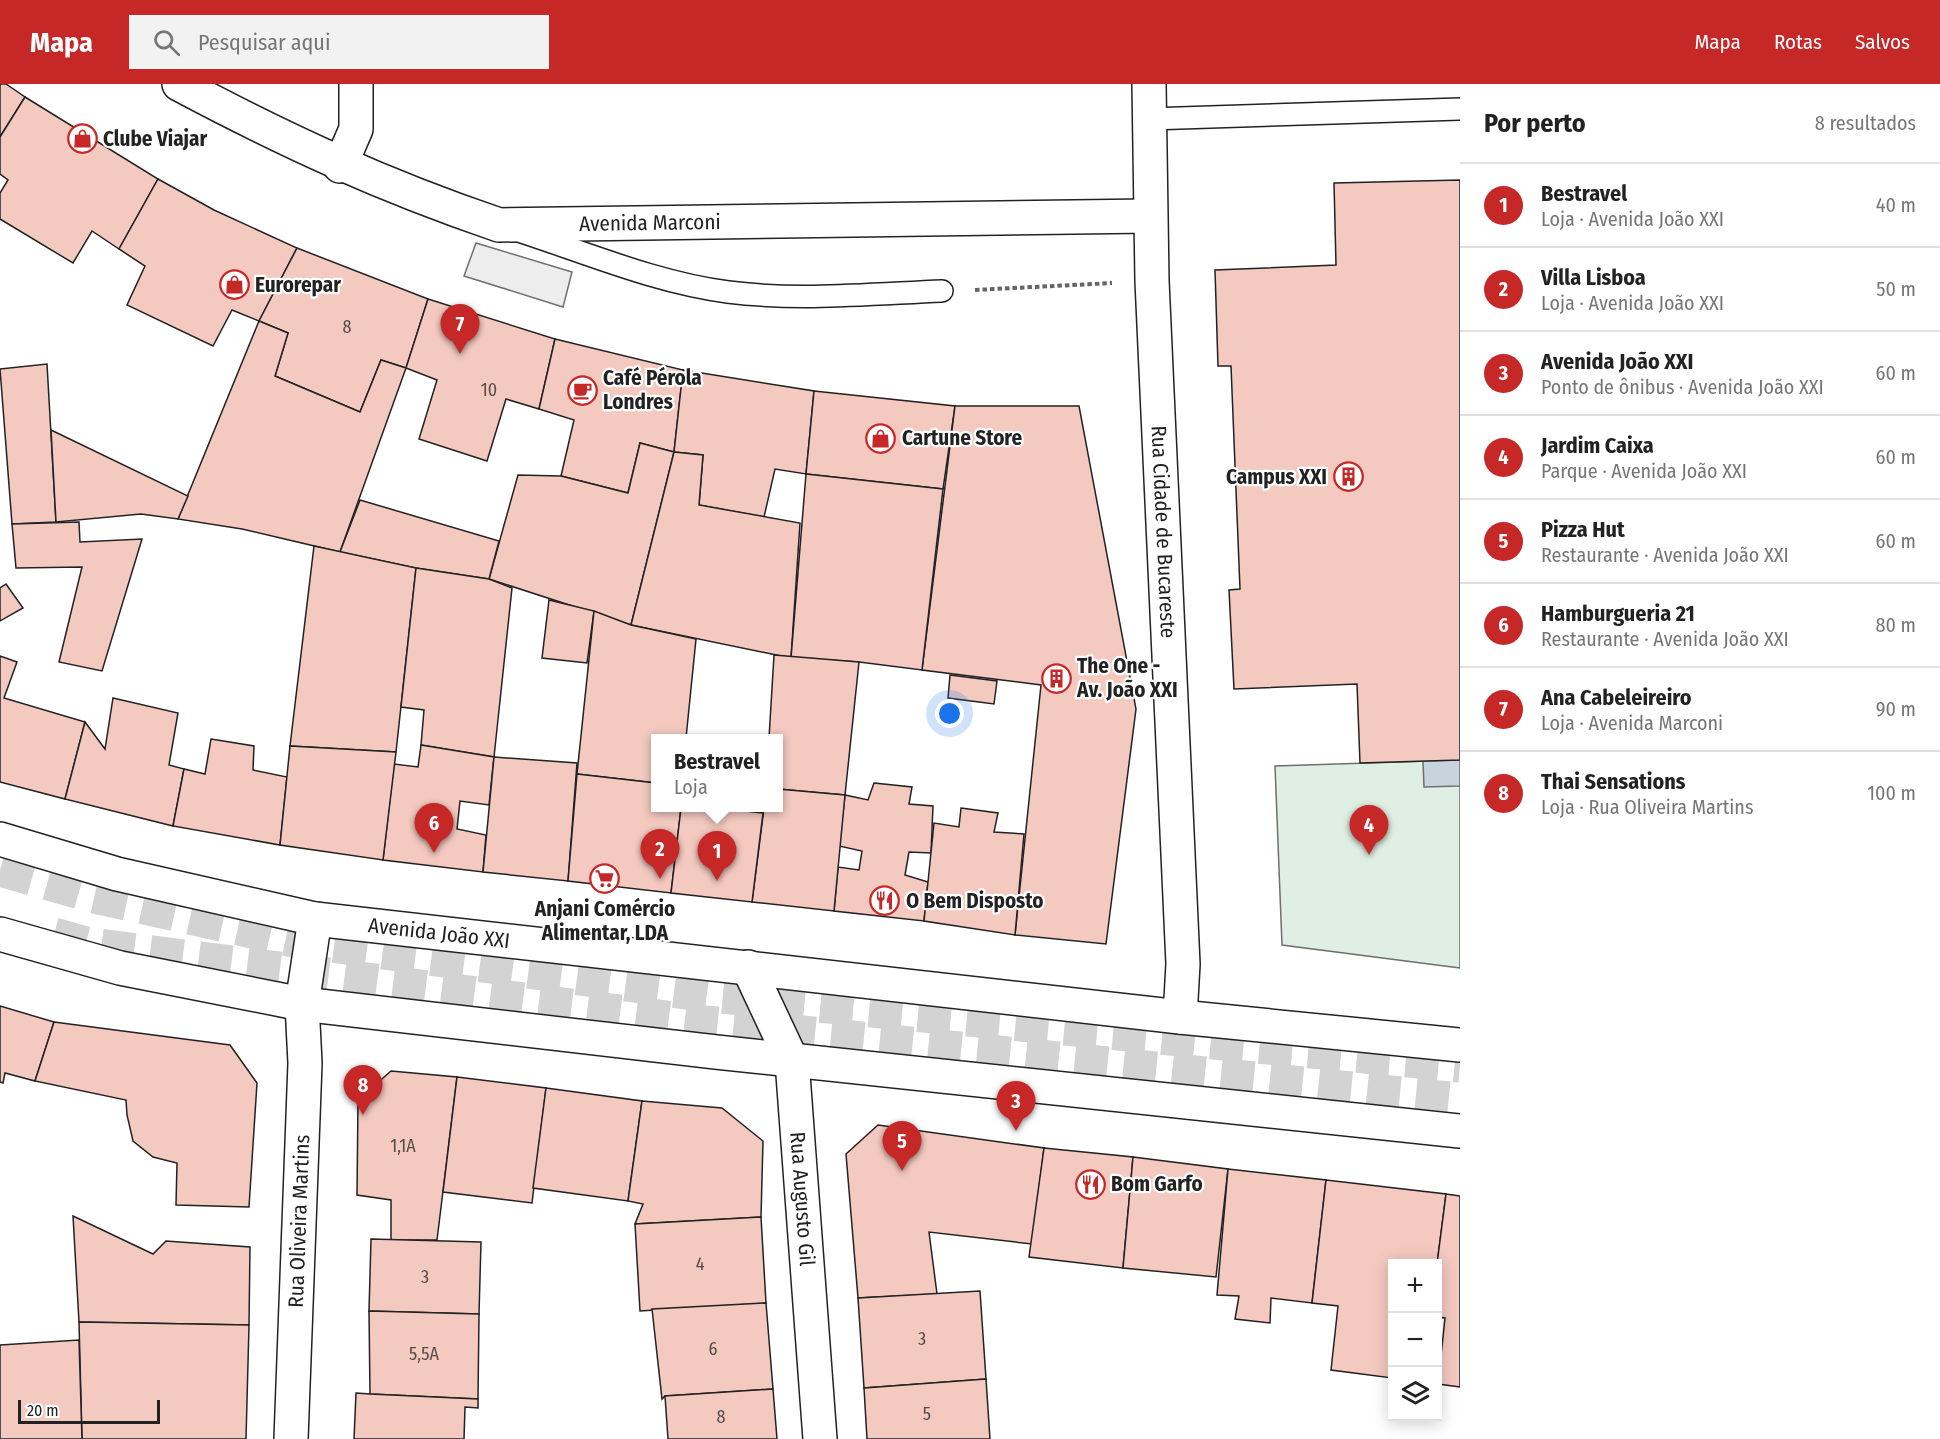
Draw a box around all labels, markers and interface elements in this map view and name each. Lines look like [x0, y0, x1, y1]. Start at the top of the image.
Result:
search box [129, 15, 549, 69]
text: Mapa [30, 26, 93, 59]
icon: search [150, 26, 183, 59]
text: Pesquisar aqui [198, 29, 330, 56]
text: Mapa [1694, 29, 1741, 55]
text: Rotas [1774, 29, 1822, 55]
text: Salvos [1855, 29, 1910, 55]
text: Por perto [1484, 108, 1586, 139]
text: 8 resultados [1815, 111, 1916, 135]
shop icon: Clube Viajar [66, 123, 98, 155]
place label: Clube Viajar [103, 126, 207, 152]
text: Bestravel [1541, 180, 1627, 207]
text: 1 [1499, 193, 1508, 217]
text: 40 m [1876, 193, 1916, 217]
text: Loja · Avenida João XXI [1541, 207, 1724, 231]
street label: Avenida Marconi [579, 209, 721, 237]
text: Villa Lisboa [1541, 264, 1646, 291]
shop icon: Eurorepar [218, 269, 250, 301]
place label: Eurorepar [255, 272, 341, 298]
text: 2 [1499, 277, 1508, 301]
text: 50 m [1876, 277, 1916, 301]
text: Loja · Avenida João XXI [1541, 291, 1724, 315]
pin: 7 [440, 304, 480, 354]
house number: 8 [343, 316, 352, 338]
text: Avenida João XXI [1541, 348, 1693, 375]
text: 3 [1499, 361, 1508, 385]
text: 60 m [1876, 361, 1916, 385]
place label: Café Pérola Londres [603, 365, 702, 415]
cafe icon: Café Pérola Londres [566, 374, 598, 406]
text: Ponto de ônibus · Avenida João XXI [1541, 375, 1824, 399]
house number: 10 [481, 379, 497, 401]
shop icon: Cartune Store [865, 422, 897, 454]
place label: Cartune Store [902, 425, 1022, 451]
street label: Rua Cidade de Bucareste [1146, 425, 1181, 639]
text: Jardim Caixa [1541, 432, 1654, 459]
text: 4 [1498, 445, 1509, 469]
text: 60 m [1876, 445, 1916, 469]
text: Parque · Avenida João XXI [1541, 459, 1747, 483]
building icon: Campus XXI [1332, 461, 1364, 493]
place label: Campus XXI [1226, 464, 1327, 490]
text: Pizza Hut [1541, 516, 1625, 543]
text: 5 [1499, 529, 1508, 553]
text: 60 m [1876, 529, 1916, 553]
text: Restaurante · Avenida João XXI [1541, 543, 1789, 567]
text: Hamburgueria 21 [1541, 600, 1695, 627]
text: 6 [1498, 613, 1509, 637]
text: 80 m [1876, 613, 1916, 637]
text: Restaurante · Avenida João XXI [1541, 627, 1789, 651]
place label: The One - Av. João XXI [1076, 653, 1178, 703]
building icon: The One - Av. João XXI [1040, 662, 1072, 694]
text: Ana Cabeleireiro [1541, 684, 1692, 711]
text: 7 [1499, 697, 1508, 721]
text: 90 m [1876, 697, 1916, 721]
your location [935, 699, 964, 728]
text: Loja · Avenida Marconi [1541, 711, 1723, 735]
popup [651, 734, 783, 812]
text: Bestravel [674, 748, 760, 775]
text: Thai Sensations [1541, 768, 1685, 795]
text: Loja [674, 775, 708, 799]
text: 8 [1498, 781, 1509, 805]
text: 100 m [1867, 781, 1916, 805]
text: Loja · Rua Oliveira Martins [1541, 795, 1753, 819]
pin: 6 [414, 804, 454, 853]
pin: 4 [1350, 806, 1388, 855]
pin: 2 [640, 830, 680, 879]
pin: 1 [698, 832, 736, 881]
supermarket icon: Anjani Comércio Alimentar, LDA [589, 862, 621, 894]
restaurant icon: O Bem Disposto [869, 885, 901, 917]
place label: O Bem Disposto [906, 888, 1044, 914]
place label: Anjani Comércio Alimentar, LDA [534, 896, 675, 946]
street label: Avenida João XXI [367, 912, 511, 954]
pin: 8 [344, 1066, 382, 1115]
pin: 3 [996, 1082, 1036, 1131]
pin: 5 [882, 1122, 922, 1171]
street label: Rua Augusto Gil [784, 1131, 820, 1267]
street label: Rua Oliveira Martins [283, 1134, 315, 1308]
house number: 1,1A [390, 1135, 416, 1157]
restaurant icon: Bom Garfo [1074, 1168, 1106, 1200]
place label: Bom Garfo [1111, 1171, 1203, 1197]
house number: 4 [696, 1253, 705, 1275]
map controls [1388, 1259, 1442, 1421]
button: + [1388, 1259, 1442, 1313]
house number: 3 [421, 1266, 429, 1288]
button: − [1388, 1313, 1442, 1367]
house number: 3 [918, 1328, 926, 1350]
house number: 6 [709, 1338, 718, 1360]
house number: 5,5A [409, 1343, 439, 1365]
button: layers [1388, 1367, 1442, 1421]
scale bar [18, 1397, 160, 1424]
text: 20 m [27, 1401, 58, 1420]
house number: 5 [923, 1403, 931, 1425]
house number: 8 [717, 1406, 726, 1428]

